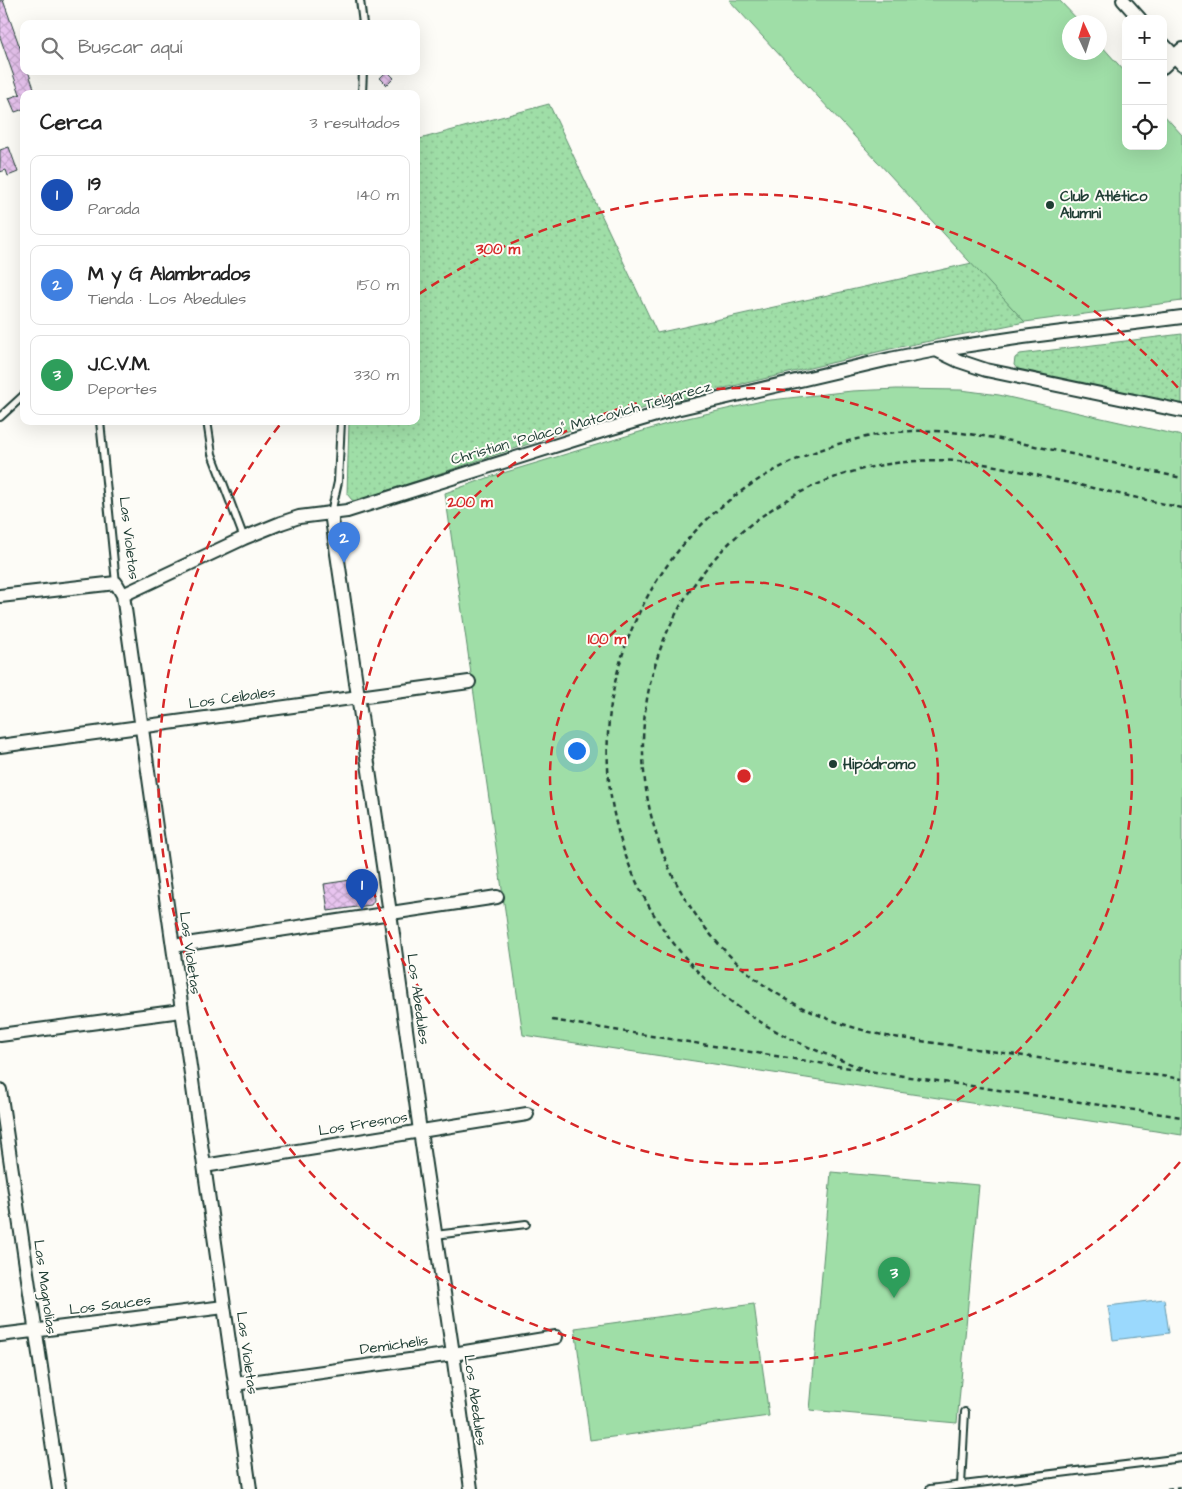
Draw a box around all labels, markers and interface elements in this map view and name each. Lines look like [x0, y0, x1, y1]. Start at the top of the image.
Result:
north arrow [1062, 15, 1107, 60]
map controls [1122, 15, 1167, 150]
button: + [1122, 15, 1167, 60]
search box [20, 20, 420, 75]
icon: search [38, 34, 66, 62]
text: Buscar aquí [78, 34, 182, 61]
button: − [1122, 60, 1167, 105]
button: locate [1122, 105, 1167, 150]
text: Cerca [40, 108, 102, 137]
text: 3 resultados [309, 112, 400, 134]
text: 19 [88, 171, 101, 198]
text: 1 [56, 184, 58, 206]
text: 140 m [357, 184, 399, 206]
place label: Club Atlético Alumni [1060, 186, 1148, 224]
text: Parada [88, 198, 140, 220]
marker: Club Atlético Alumni [1044, 199, 1056, 211]
text: 300 m [475, 239, 520, 260]
text: M y G Alambrados [88, 261, 251, 288]
text: 2 [52, 274, 62, 296]
text: 150 m [357, 274, 399, 296]
text: Tienda · Los Abedules [88, 288, 246, 310]
text: J.C.V.M. [88, 351, 150, 378]
text: 3 [53, 364, 61, 386]
text: 330 m [354, 364, 399, 386]
street label: Christian "Polaco" Matcovich Telgarecz [448, 376, 715, 471]
text: Deportes [88, 378, 157, 400]
text: 200 m [446, 492, 493, 513]
street label: Las Violetas [113, 495, 145, 581]
pin: 2 [328, 522, 360, 563]
text: 100 m [588, 629, 627, 650]
street label: Los Ceibales [187, 681, 277, 714]
your location [564, 738, 590, 764]
place label: Hipódromo [843, 754, 916, 775]
marker: Hipódromo [827, 758, 839, 770]
centre of rings [735, 767, 753, 785]
pin: 1 [346, 869, 378, 910]
street label: Las Violetas [174, 910, 206, 996]
street label: Los Abedules [401, 952, 435, 1046]
street label: Los Fresnos [317, 1107, 410, 1141]
street label: Las Magnolias [27, 1238, 62, 1336]
pin: 3 [878, 1257, 910, 1298]
street label: Los Sauces [68, 1290, 153, 1320]
street label: Las Violetas [231, 1310, 263, 1396]
street label: Demichelis [358, 1330, 430, 1360]
street label: Los Abedules [458, 1353, 492, 1447]

